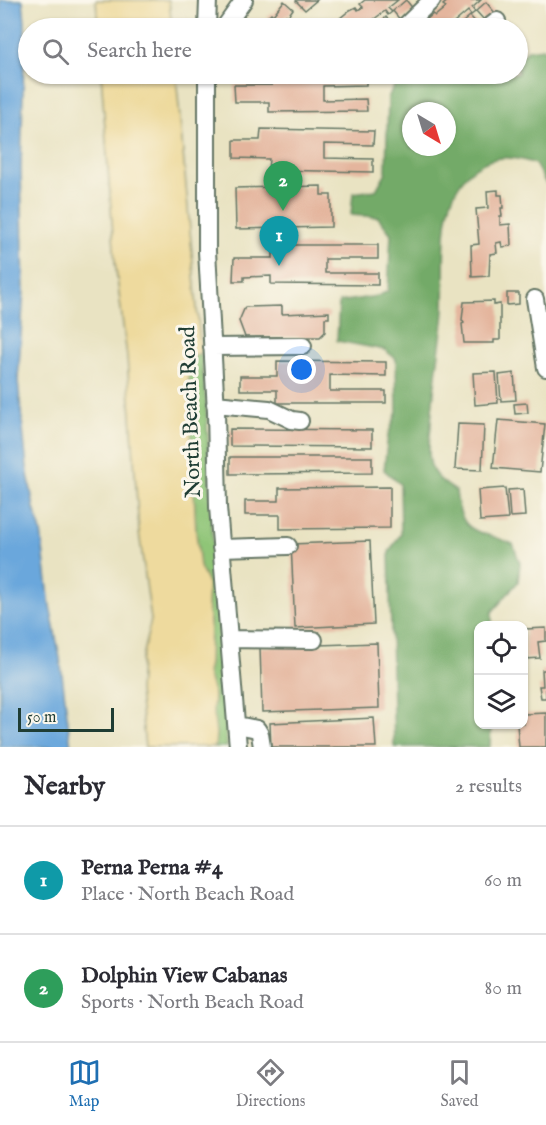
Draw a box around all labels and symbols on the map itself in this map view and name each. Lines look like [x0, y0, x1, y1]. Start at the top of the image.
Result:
north arrow [402, 102, 456, 156]
pin: 2 [264, 162, 302, 211]
pin: 1 [260, 216, 298, 266]
street label: North Beach Road [174, 325, 208, 499]
your location [287, 355, 316, 384]
scale bar [18, 705, 114, 732]

